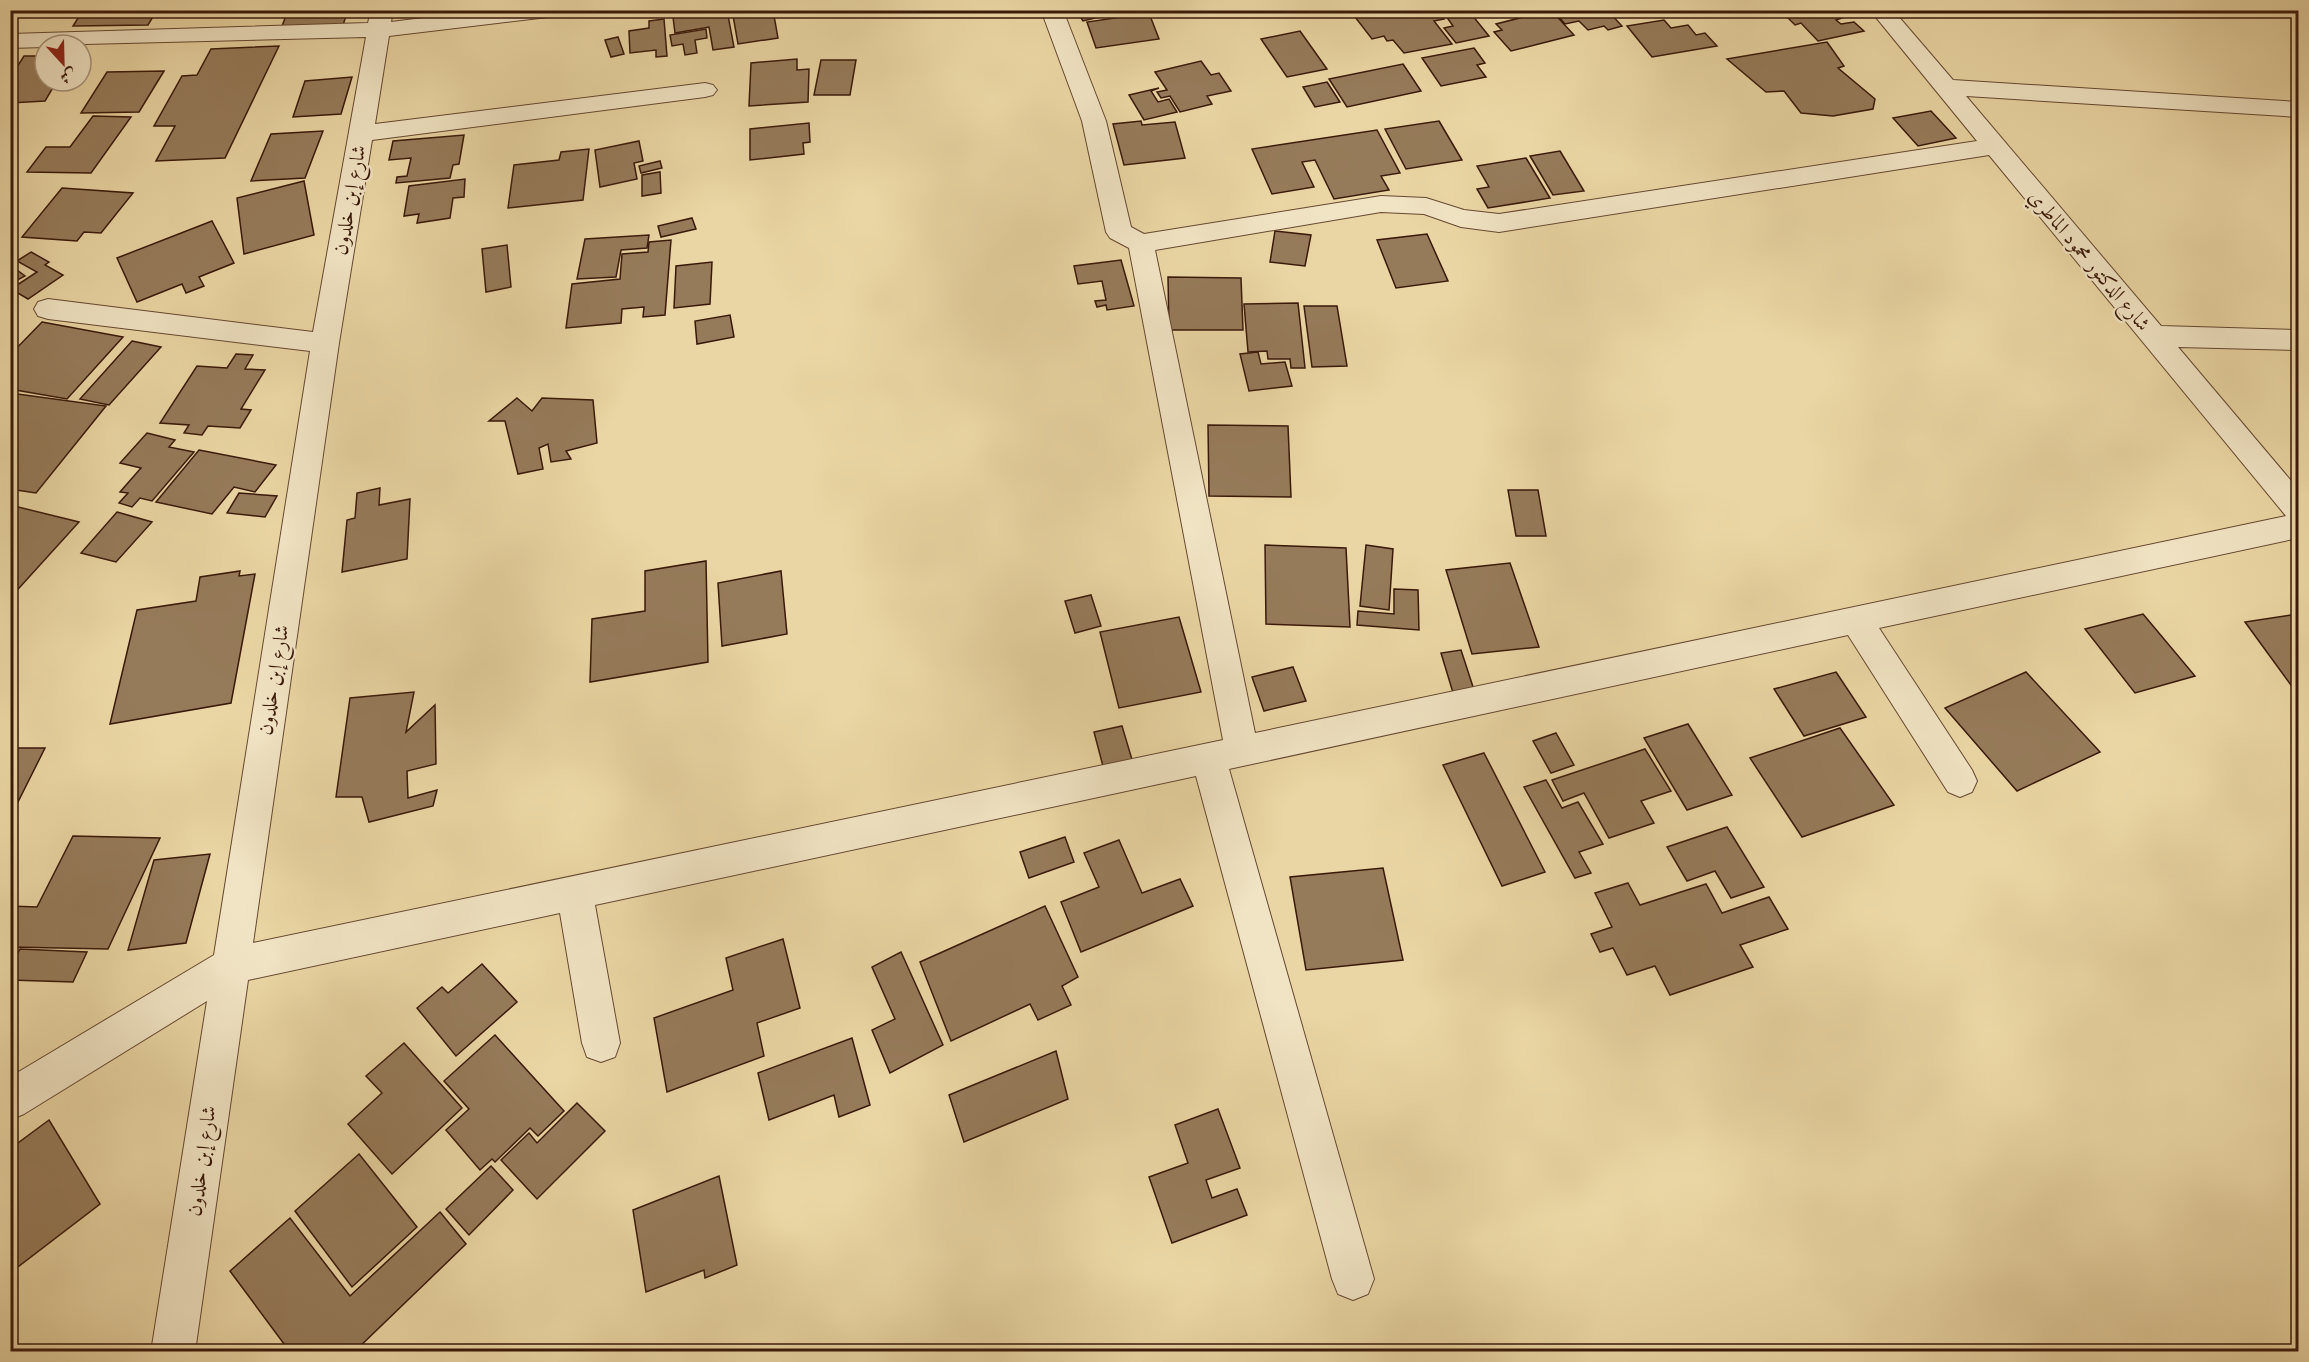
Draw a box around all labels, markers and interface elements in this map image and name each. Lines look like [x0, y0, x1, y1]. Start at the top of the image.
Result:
north arrow [33, 33, 93, 93]
text: ش [58, 65, 80, 89]
street label: شارع إبن خلدون [328, 143, 376, 258]
street label: شارع الدكتور محمود الماطري [2019, 185, 2156, 339]
street label: شارع إبن خلدون [252, 623, 299, 738]
street label: شارع إبن خلدون [181, 1104, 227, 1219]

